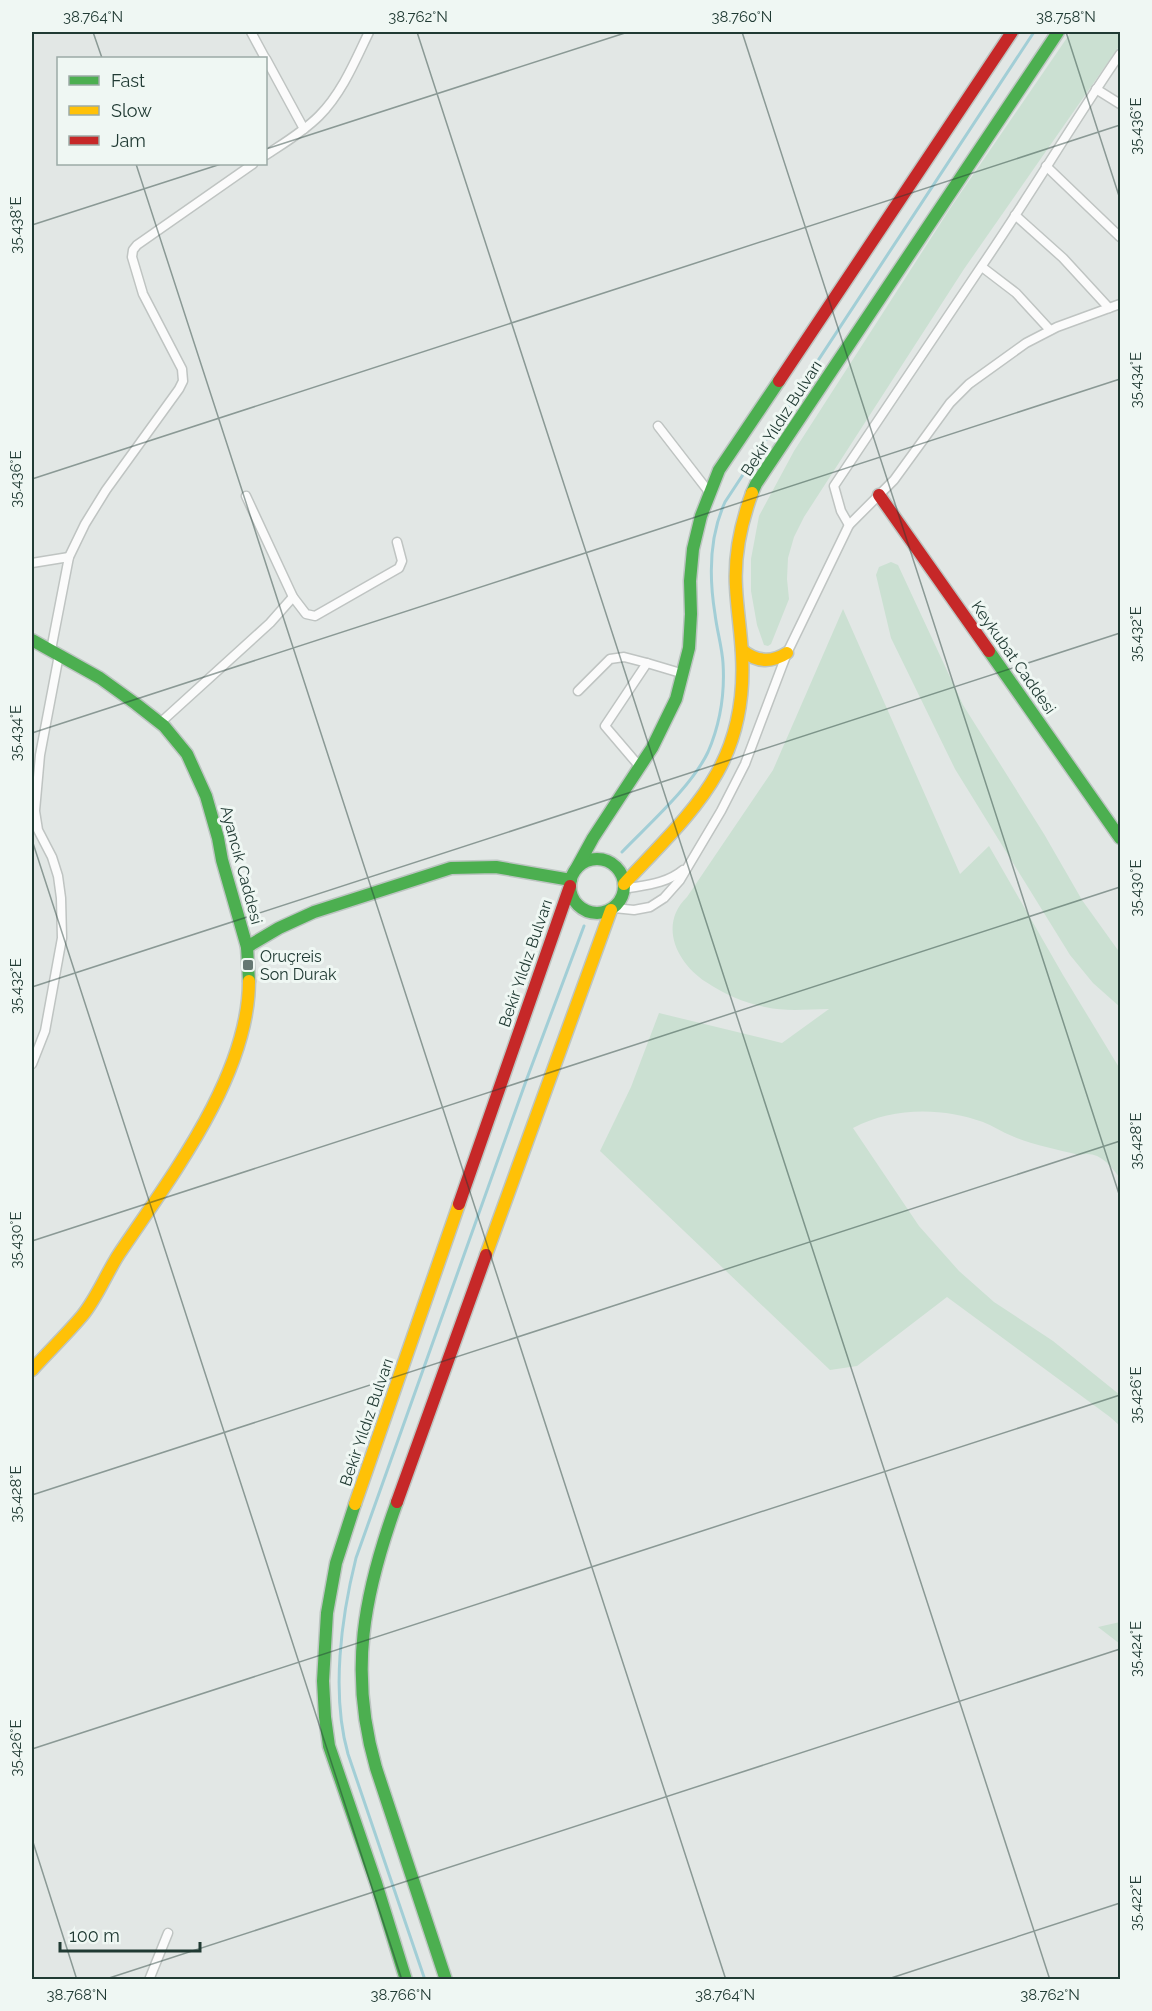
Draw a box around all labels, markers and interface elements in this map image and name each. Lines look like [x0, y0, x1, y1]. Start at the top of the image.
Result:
text: 38.764°N [63, 8, 123, 26]
text: 38.762°N [388, 8, 448, 26]
text: 38.760°N [712, 8, 772, 26]
text: 38.758°N [1036, 8, 1096, 26]
legend [57, 57, 267, 165]
text: Fast [111, 70, 145, 91]
text: 35.436°E [1127, 97, 1145, 155]
text: Slow [111, 100, 152, 121]
text: Jam [111, 130, 146, 151]
text: 35.438°E [7, 196, 25, 254]
text: 35.434°E [1127, 352, 1145, 408]
street label: Bekir Yıldız Bulvarı [737, 357, 826, 480]
text: 35.436°E [7, 450, 25, 508]
street label: Keykubat Caddesi [967, 597, 1060, 718]
text: 35.432°E [1127, 606, 1145, 662]
text: 35.434°E [7, 705, 25, 761]
street label: Ayancık Caddesi [217, 804, 266, 926]
text: 35.430°E [1127, 859, 1145, 917]
street label: Bekir Yıldız Bulvarı [495, 897, 556, 1029]
place label: Oruçreis Son Durak [260, 947, 337, 984]
text: 35.432°E [7, 958, 25, 1014]
marker: Oruçreis Son Durak [241, 958, 255, 972]
text: 35.428°E [1127, 1112, 1145, 1170]
text: 35.430°E [7, 1211, 25, 1269]
street label: Bekir Yıldız Bulvarı [336, 1356, 397, 1488]
text: 35.426°E [1127, 1366, 1145, 1424]
text: 35.428°E [7, 1465, 25, 1523]
text: 35.424°E [1127, 1621, 1145, 1677]
text: 35.426°E [7, 1719, 25, 1777]
text: 35.422°E [1127, 1875, 1145, 1931]
scale bar [60, 1915, 200, 1953]
text: 100 m [69, 1925, 120, 1946]
text: 38.768°N [47, 1986, 107, 2004]
text: 38.766°N [370, 1986, 432, 2004]
text: 38.764°N [695, 1986, 755, 2004]
text: 38.762°N [1020, 1986, 1080, 2004]

